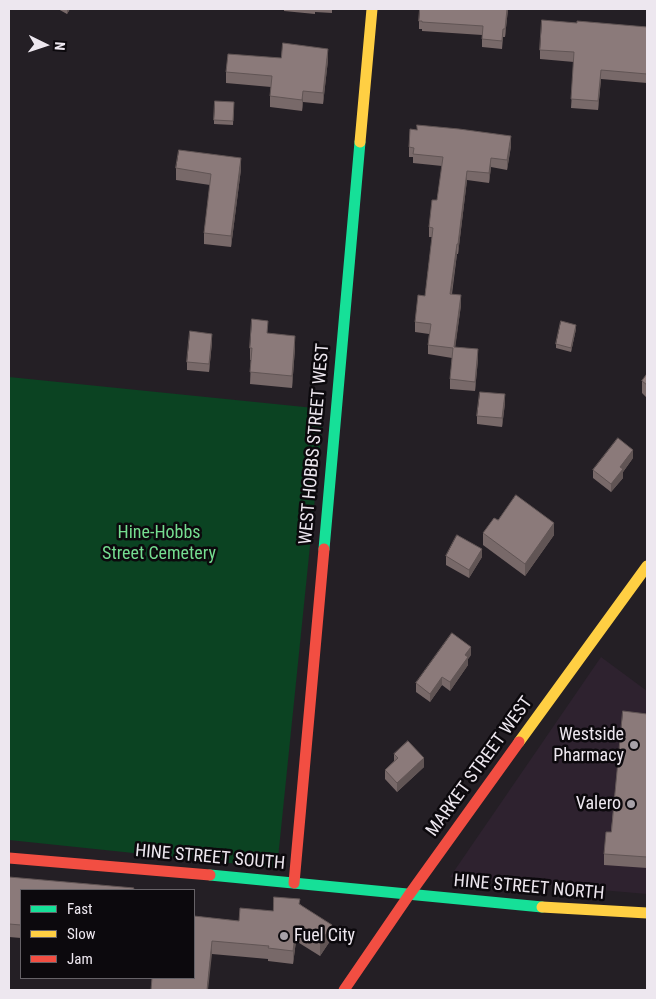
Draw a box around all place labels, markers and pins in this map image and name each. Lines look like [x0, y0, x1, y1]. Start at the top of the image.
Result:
place label: Westside Pharmacy [553, 724, 624, 766]
marker: Westside Pharmacy [628, 739, 640, 751]
place label: Valero [576, 793, 621, 815]
marker: Valero [625, 798, 637, 810]
place label: Fuel City [294, 925, 355, 947]
marker: Fuel City [278, 930, 290, 942]

